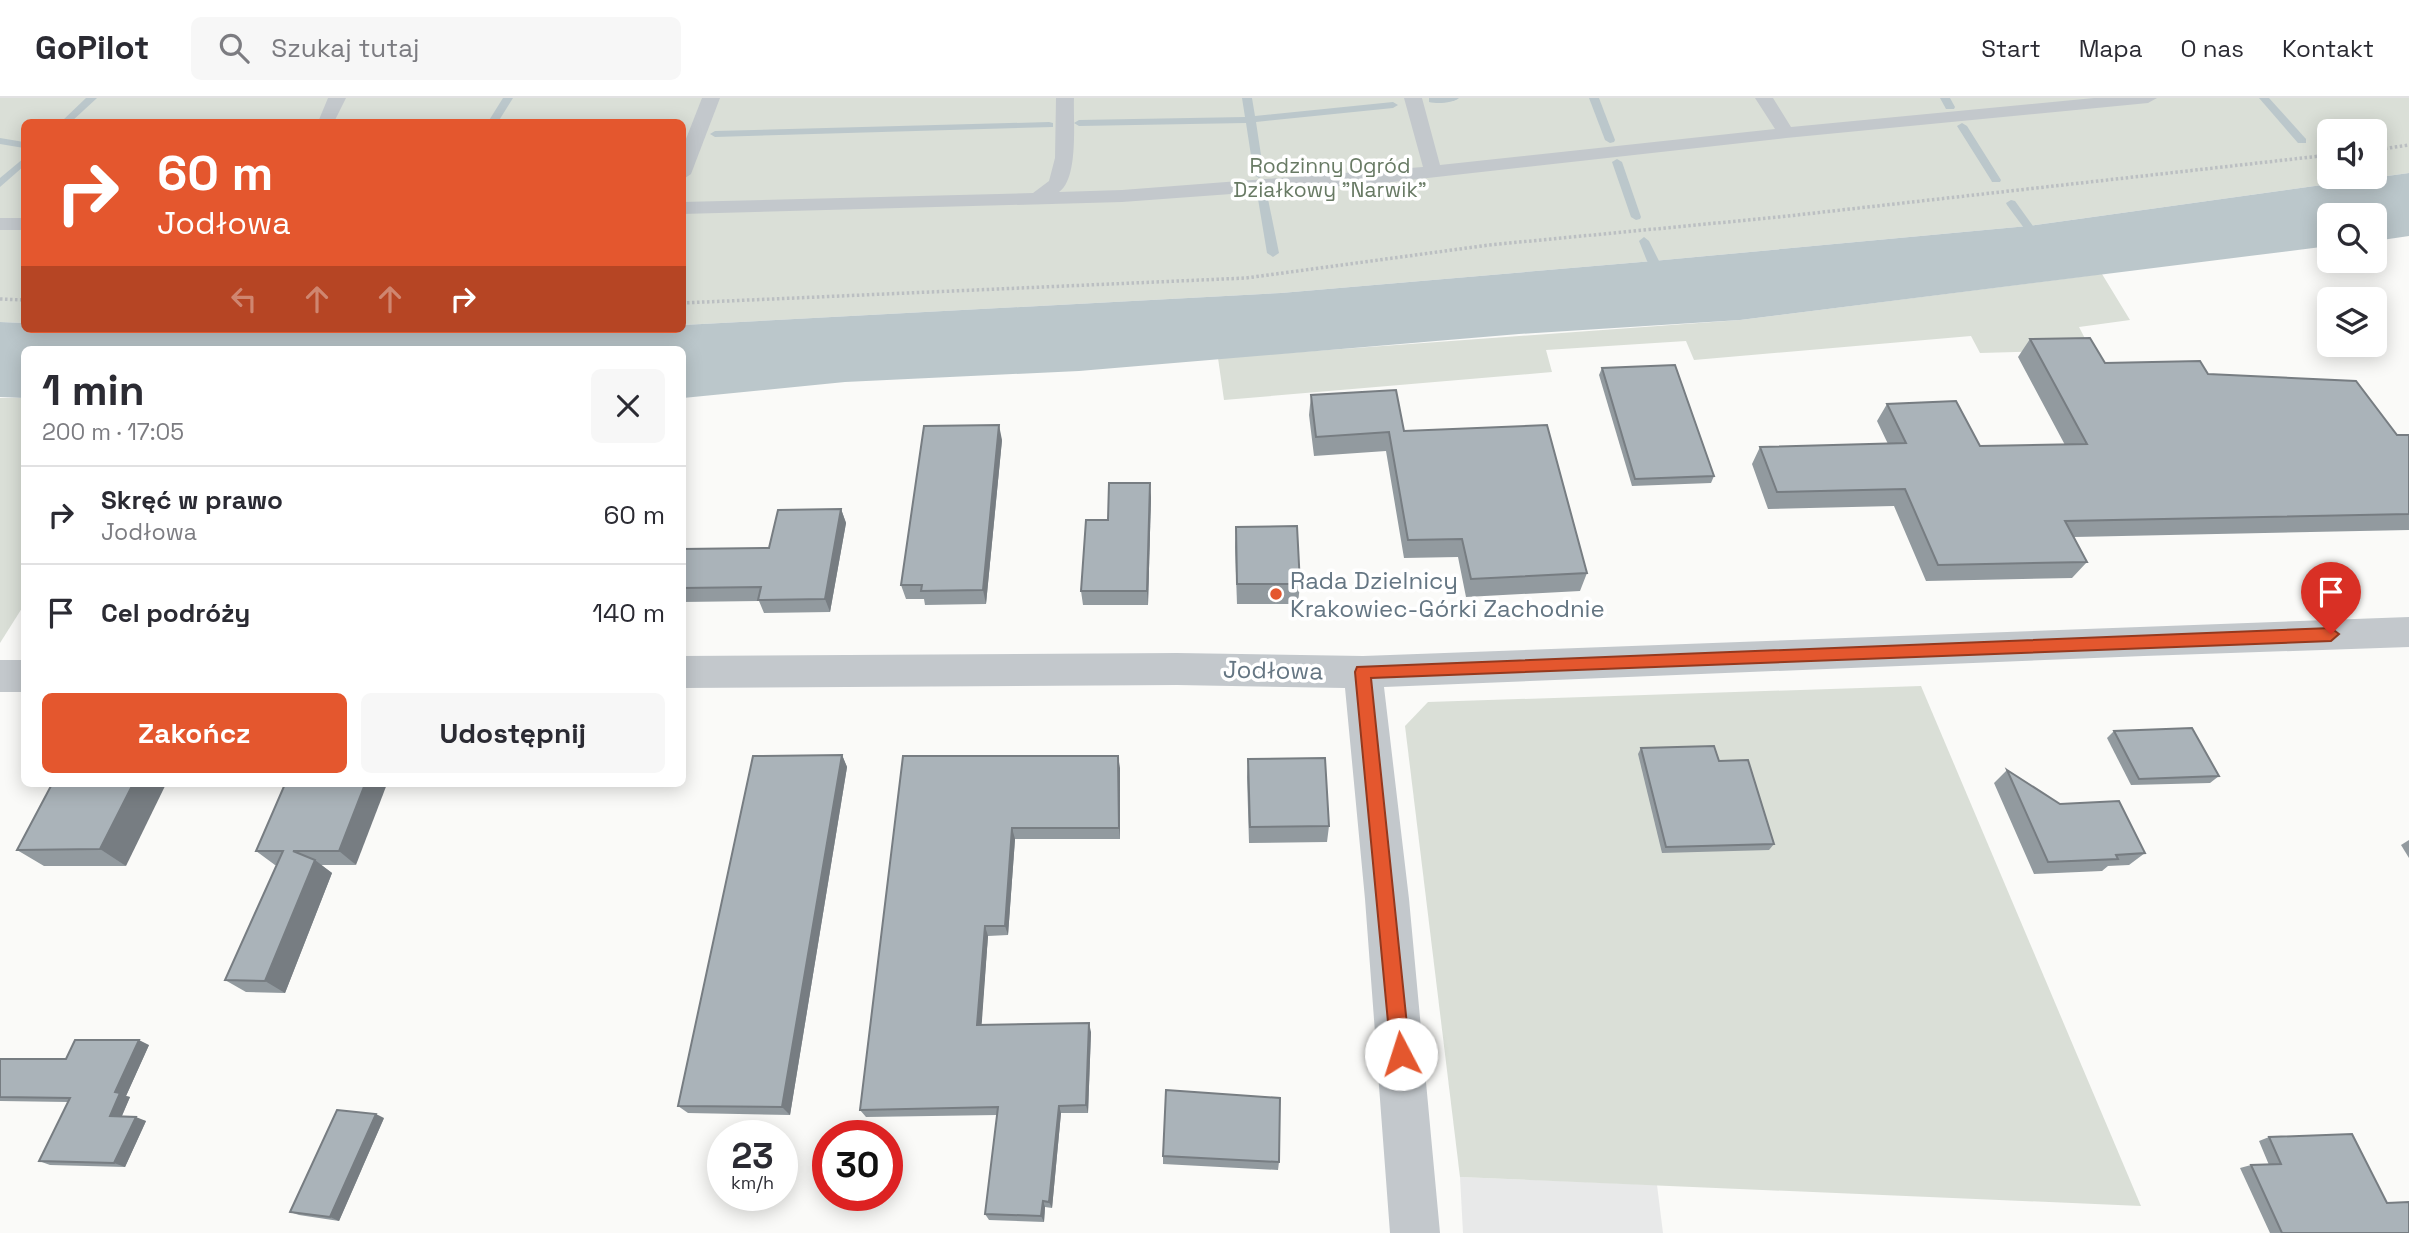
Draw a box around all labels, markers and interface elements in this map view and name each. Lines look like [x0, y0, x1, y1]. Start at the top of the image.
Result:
search box [191, 17, 681, 80]
text: GoPilot [35, 27, 149, 69]
icon: search [215, 29, 253, 67]
text: Szukaj tutaj [271, 31, 420, 65]
text: Start [1981, 33, 2041, 64]
text: Mapa [2079, 33, 2143, 64]
text: O nas [2181, 33, 2244, 64]
text: Kontakt [2282, 33, 2374, 64]
map controls [2317, 119, 2387, 357]
button: sound [2317, 119, 2387, 189]
text: 60 m [157, 142, 273, 204]
icon: right [42, 147, 133, 238]
park label: Rodzinny Ogród Działkowy "Narwik" [1233, 152, 1427, 203]
text: Jodłowa [157, 203, 291, 243]
button: search [2317, 203, 2387, 273]
icon: left [225, 280, 263, 318]
icon: ahead [298, 280, 336, 318]
icon: ahead [371, 280, 409, 318]
icon: right [444, 280, 482, 318]
button: layers [2317, 287, 2387, 357]
text: 1 min [42, 364, 145, 417]
button: close [591, 369, 665, 443]
text: 200 m · 17:05 [42, 417, 184, 447]
text: Skręć w prawo [101, 483, 283, 517]
icon: right [42, 496, 80, 534]
text: 60 m [603, 498, 665, 532]
text: Jodłowa [101, 517, 197, 547]
pin [2301, 562, 2361, 634]
place label: Rada Dzielnicy Krakowiec-Górki Zachodnie [1290, 565, 1605, 624]
icon: arrive [2312, 573, 2350, 611]
marker: Rada Dzielnicy Krakowiec-Górki Zachodnie [1268, 586, 1284, 602]
icon: arrive [42, 594, 80, 632]
text: Cel podróży [101, 596, 250, 630]
text: 140 m [592, 596, 665, 630]
street label: Jodłowa [1223, 654, 1324, 686]
button: Zakończ [42, 693, 347, 773]
button: Udostępnij [361, 693, 665, 773]
position arrow [1364, 1017, 1438, 1091]
speed limit sign: 30 [812, 1120, 903, 1211]
text: 23 [731, 1134, 774, 1178]
text: km/h [731, 1171, 774, 1194]

